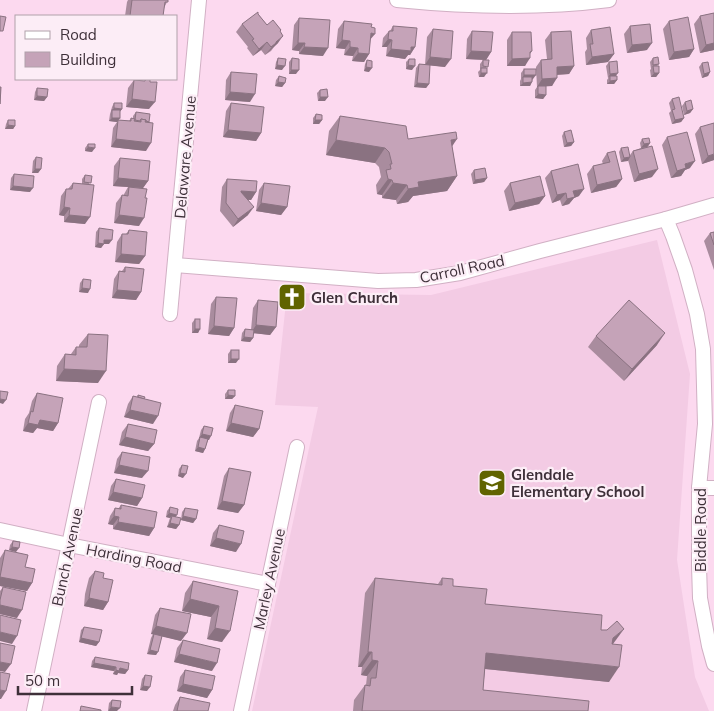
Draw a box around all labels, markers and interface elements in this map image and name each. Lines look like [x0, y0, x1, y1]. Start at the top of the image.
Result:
legend [15, 15, 178, 80]
text: Road [60, 25, 97, 44]
text: Building [60, 50, 116, 69]
street label: Delaware Avenue [170, 95, 200, 219]
street label: Carroll Road [418, 251, 506, 287]
church icon: Glen Church [277, 282, 307, 312]
place label: Glen Church [311, 288, 398, 307]
place label: Glendale Elementary School [511, 465, 644, 501]
school or university icon: Glendale Elementary School [477, 468, 507, 498]
street label: Biddle Road [691, 488, 710, 572]
street label: Bunch Avenue [47, 506, 87, 608]
street label: Marley Avenue [249, 527, 289, 631]
street label: Harding Road [85, 539, 183, 577]
scale bar [18, 664, 131, 696]
text: 50 m [25, 671, 60, 690]

